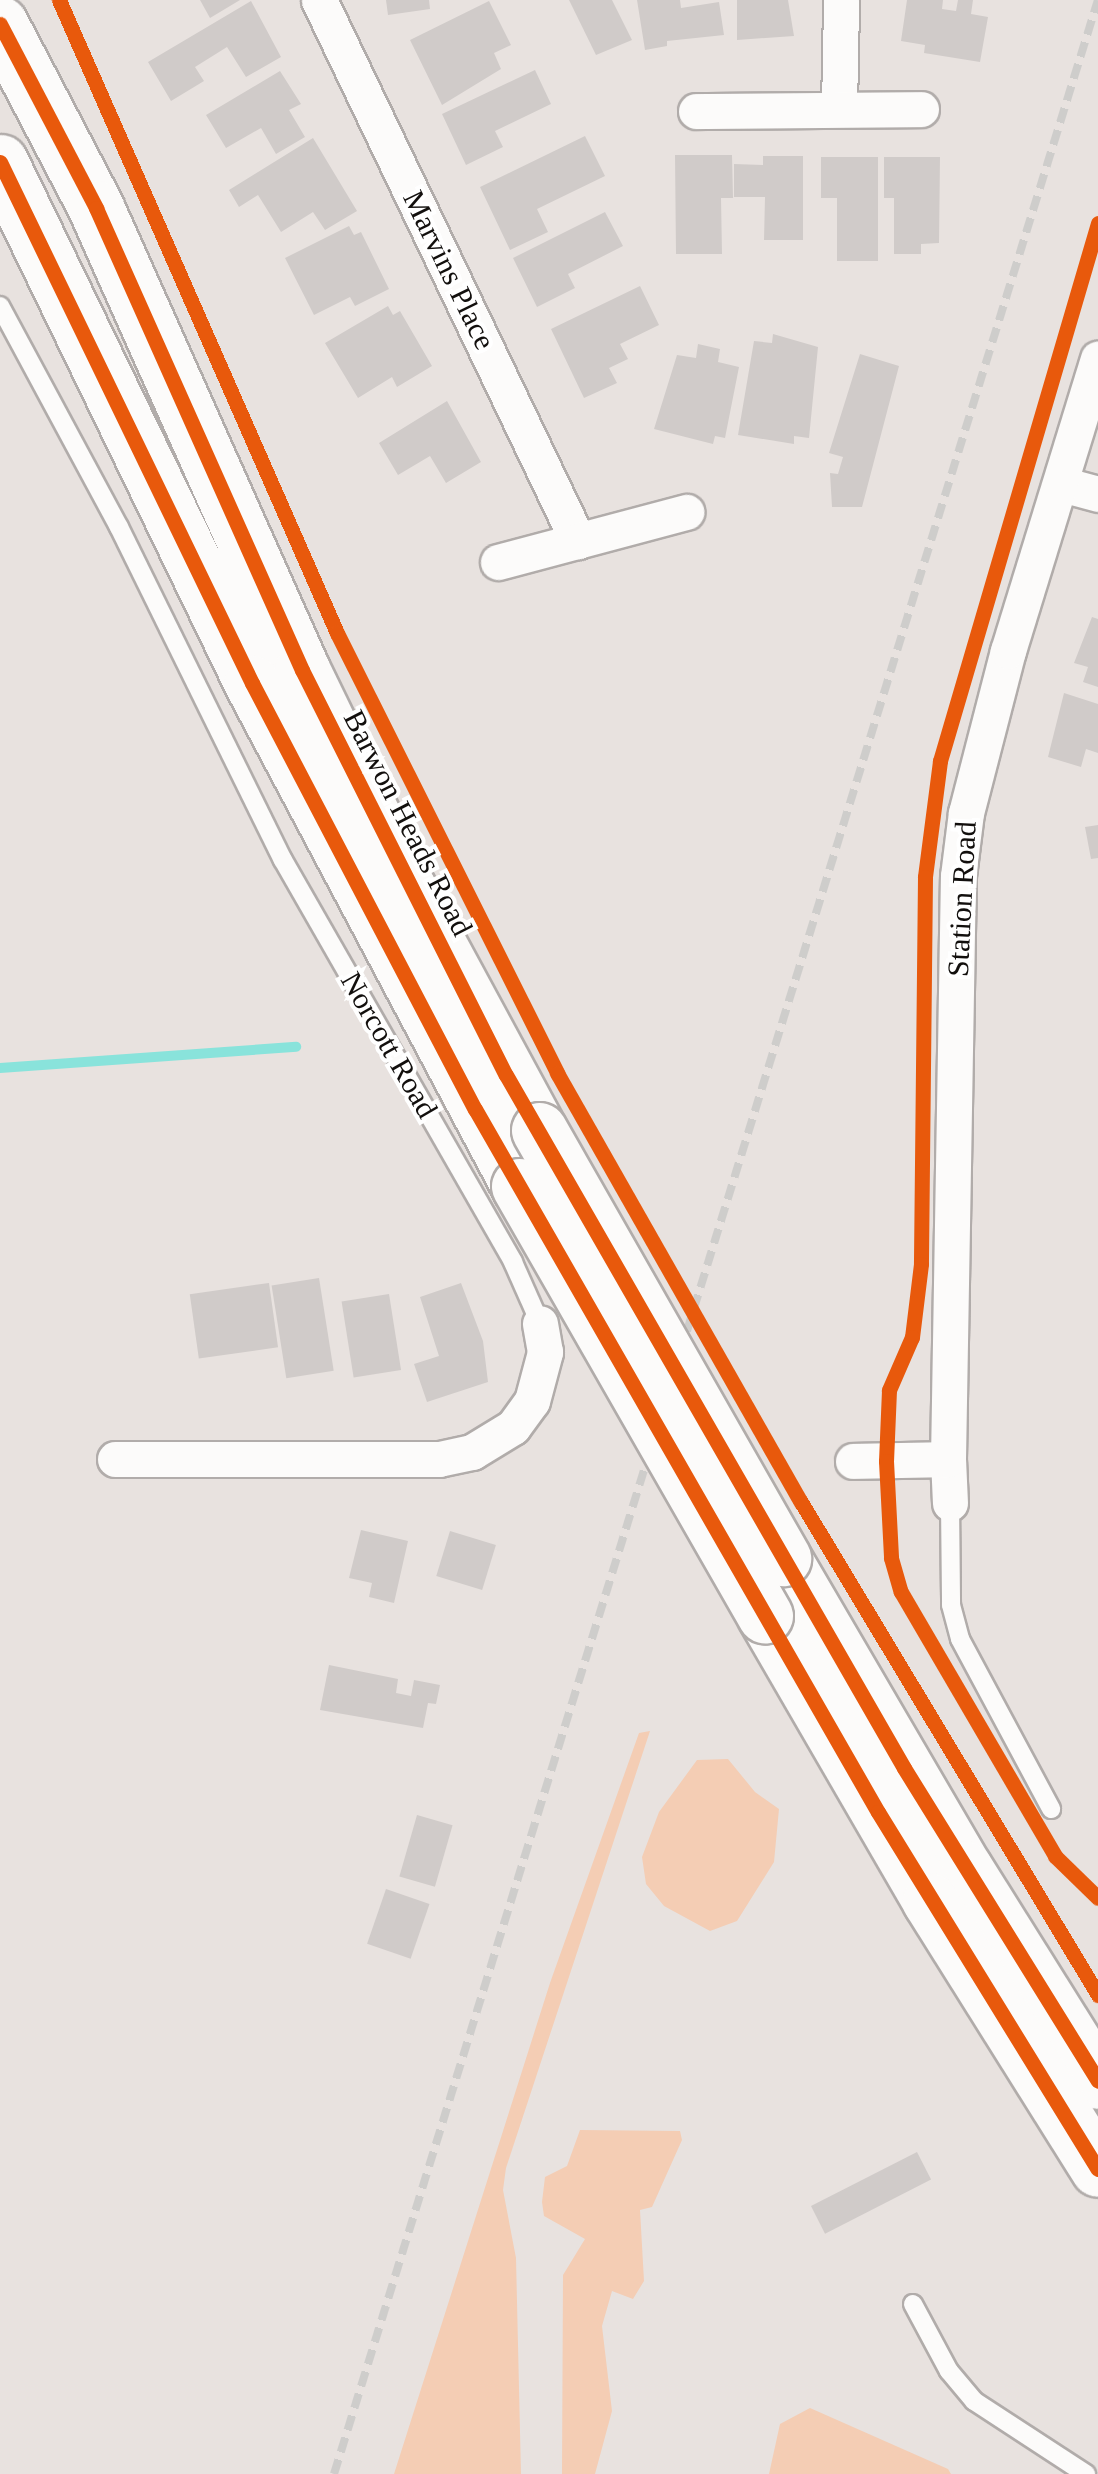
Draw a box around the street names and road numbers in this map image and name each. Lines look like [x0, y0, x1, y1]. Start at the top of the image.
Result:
street label: Marvins Place [395, 185, 503, 355]
street label: Barwon Heads Road [336, 704, 480, 942]
street label: Station Road [940, 820, 984, 978]
street label: Norcott Road [333, 966, 445, 1124]

